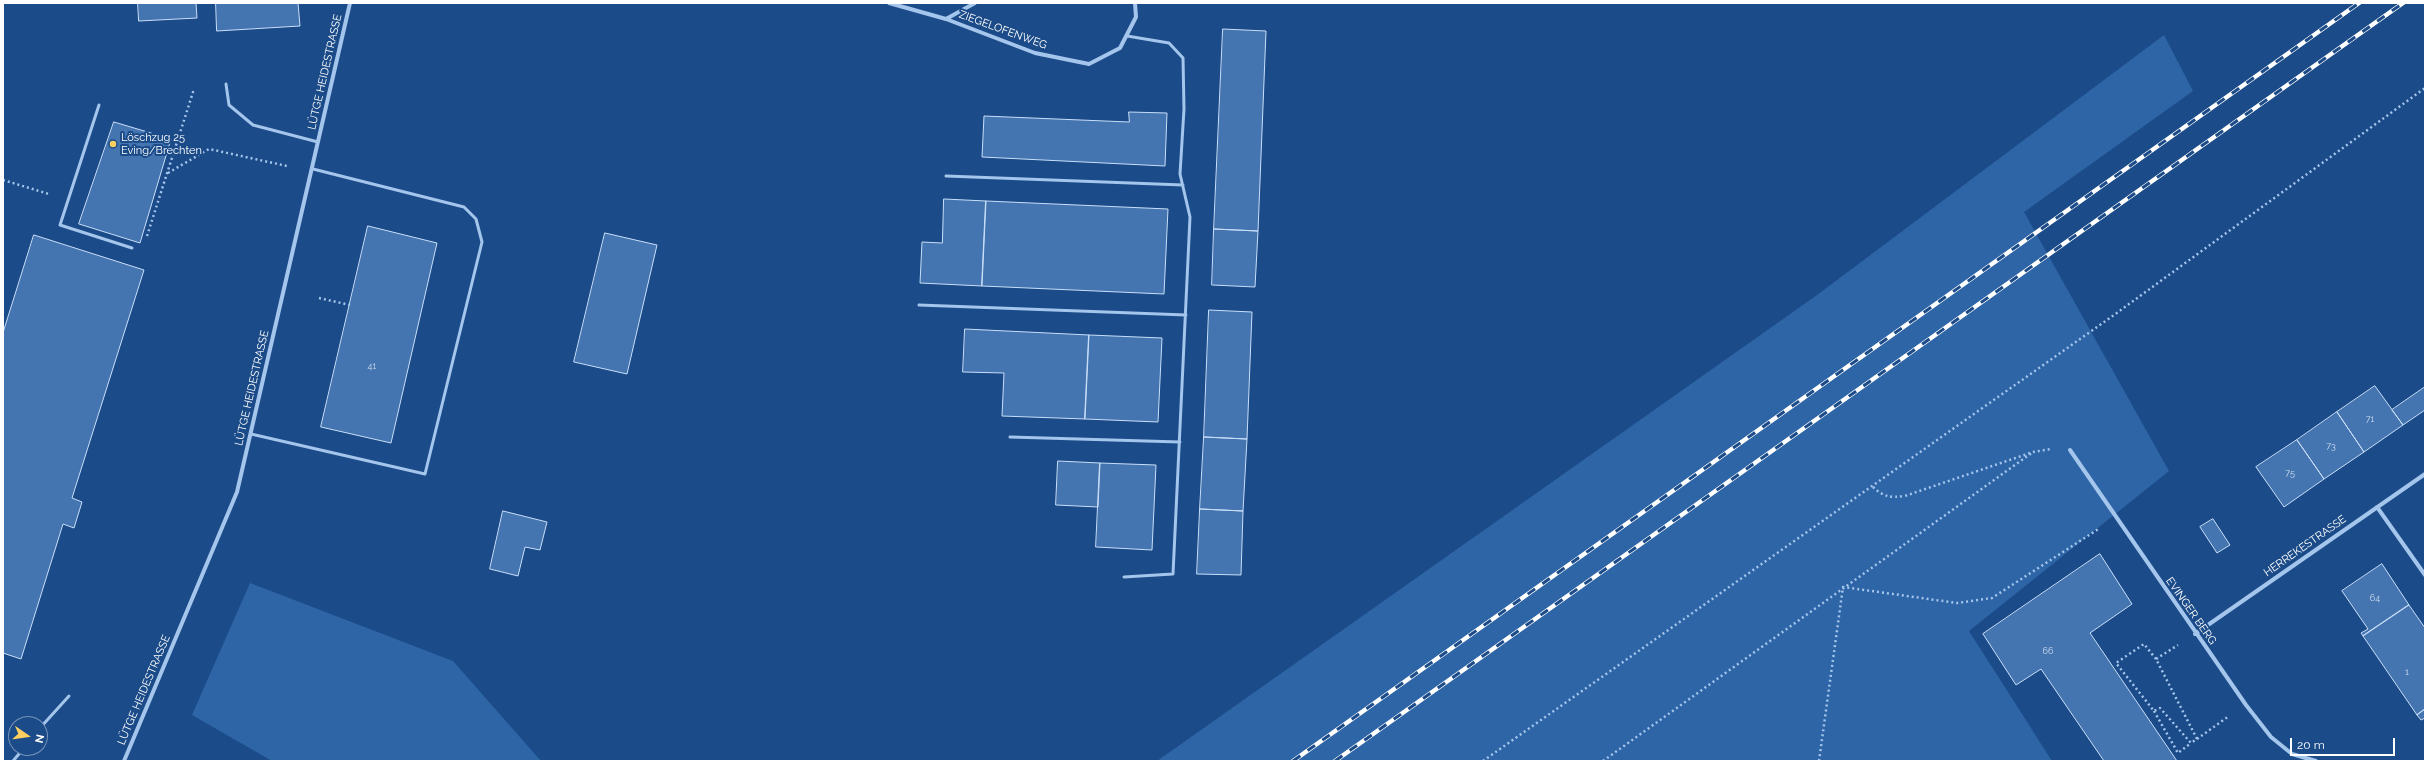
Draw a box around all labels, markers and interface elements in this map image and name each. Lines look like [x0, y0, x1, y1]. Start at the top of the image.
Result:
street label: ZIEGELOFENWEG [957, 8, 1049, 52]
street label: LÜTGE HEIDESTRASSE [305, 13, 345, 131]
place label: Löschzug 25 Eving/Brechten [121, 131, 202, 157]
marker: Löschzug 25 Eving/Brechten [108, 139, 118, 149]
street label: LÜTGE HEIDESTRASSE [232, 329, 272, 447]
house number: 41 [368, 361, 376, 371]
house number: 71 [2366, 414, 2374, 424]
house number: 73 [2326, 441, 2336, 451]
house number: 75 [2285, 468, 2295, 478]
street label: HERREKESTRASSE [2261, 513, 2349, 579]
street label: EVINGER BERG [2163, 575, 2219, 647]
house number: 64 [2370, 593, 2380, 603]
street label: LÜTGE HEIDESTRASSE [115, 633, 173, 747]
house number: 66 [2043, 646, 2053, 656]
house number: 1 [2405, 667, 2409, 677]
north arrow [8, 716, 48, 756]
scale bar [2292, 730, 2397, 756]
text: N [32, 733, 46, 744]
text: 20 m [2297, 738, 2325, 752]

